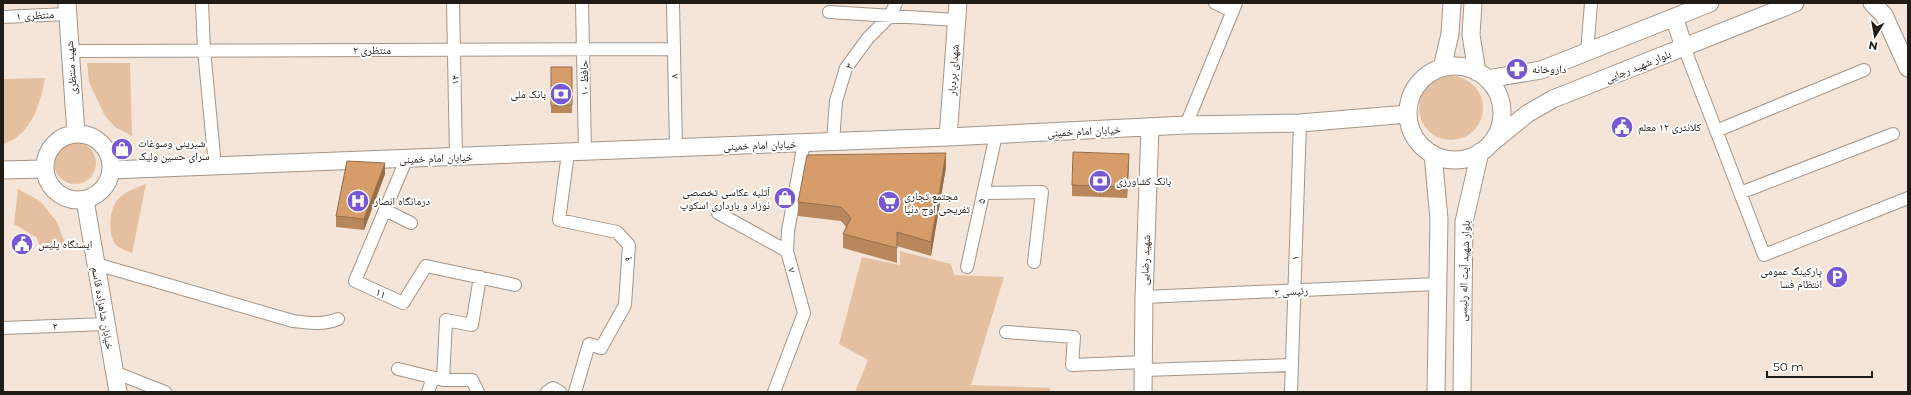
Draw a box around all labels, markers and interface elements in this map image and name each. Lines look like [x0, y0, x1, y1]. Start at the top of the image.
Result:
street label: منتظری ۱ [16, 7, 54, 23]
north arrow [1855, 16, 1895, 56]
text: N [1867, 38, 1879, 54]
street label: شهید منتظری [62, 41, 80, 95]
street label: منتظری ۲ [353, 43, 391, 57]
street label: شهدای بردبار [944, 44, 962, 97]
street label: بلوار شهید رجایی [1603, 46, 1673, 86]
pharmacy icon: داروخانه [1504, 56, 1530, 82]
street label: حافظ ۱۰ [577, 60, 591, 96]
street label: ۳ [842, 60, 856, 72]
place label: داروخانه [1532, 62, 1567, 76]
street label: ۸ [667, 73, 681, 79]
street label: ۱۲ [448, 75, 462, 85]
bank icon: بانک ملی [548, 81, 574, 107]
place label: بانک ملی [510, 87, 546, 101]
public building icon: کلانتری ۱۲ معلم [1609, 114, 1635, 140]
place label: کلانتری ۱۲ معلم [1638, 120, 1702, 135]
street label: خیابان امام خمینی [1047, 122, 1121, 140]
shop icon: شیرینی وسوغات سرای حسین ولیک [109, 136, 135, 162]
place label: شیرینی وسوغات سرای حسین ولیک [138, 136, 210, 163]
street label: خیابان امام خمینی [723, 137, 797, 153]
street label: خیابان امام خمینی [399, 150, 473, 166]
bank icon: بانک کشاورزی [1087, 168, 1113, 194]
place label: بانک کشاورزی [1116, 174, 1171, 188]
place label: آتلیه عکاسی تخصصی نوزاد و بارداری اسکوپ [680, 185, 770, 212]
shop icon: آتلیه عکاسی تخصصی نوزاد و بارداری اسکوپ [772, 185, 798, 211]
hospital icon: درمانگاه انصار [345, 188, 371, 214]
supermarket icon: مجتمع تجاری تفریحی اوج دنیا [876, 189, 902, 215]
place label: مجتمع تجاری تفریحی اوج دنیا [904, 189, 971, 216]
place label: درمانگاه انصار [373, 194, 431, 208]
street label: ۵ [974, 197, 988, 205]
street label: بلوار شهید آیت اله رئیسی [1455, 220, 1473, 322]
public building icon: ایستگاه پلیس [9, 231, 35, 257]
street label: شهید رضایی [1137, 235, 1153, 285]
place label: ایستگاه پلیس [38, 237, 92, 251]
street label: ۱ [1288, 255, 1302, 261]
street label: ۹ [621, 256, 635, 262]
place label: پارکینگ عمومی انتظام فسا [1760, 264, 1822, 291]
parking icon: پارکینگ عمومی انتظام فسا [1824, 264, 1850, 290]
street label: خیابان شاهزاده قاسم [88, 265, 117, 351]
street label: ۷ [785, 266, 799, 274]
street label: رئیسی ۲ [1274, 283, 1308, 299]
street label: ۱۱ [374, 285, 388, 301]
street label: ۲ [52, 319, 58, 333]
scale bar [1767, 353, 1872, 379]
text: 50 m [1773, 359, 1804, 374]

